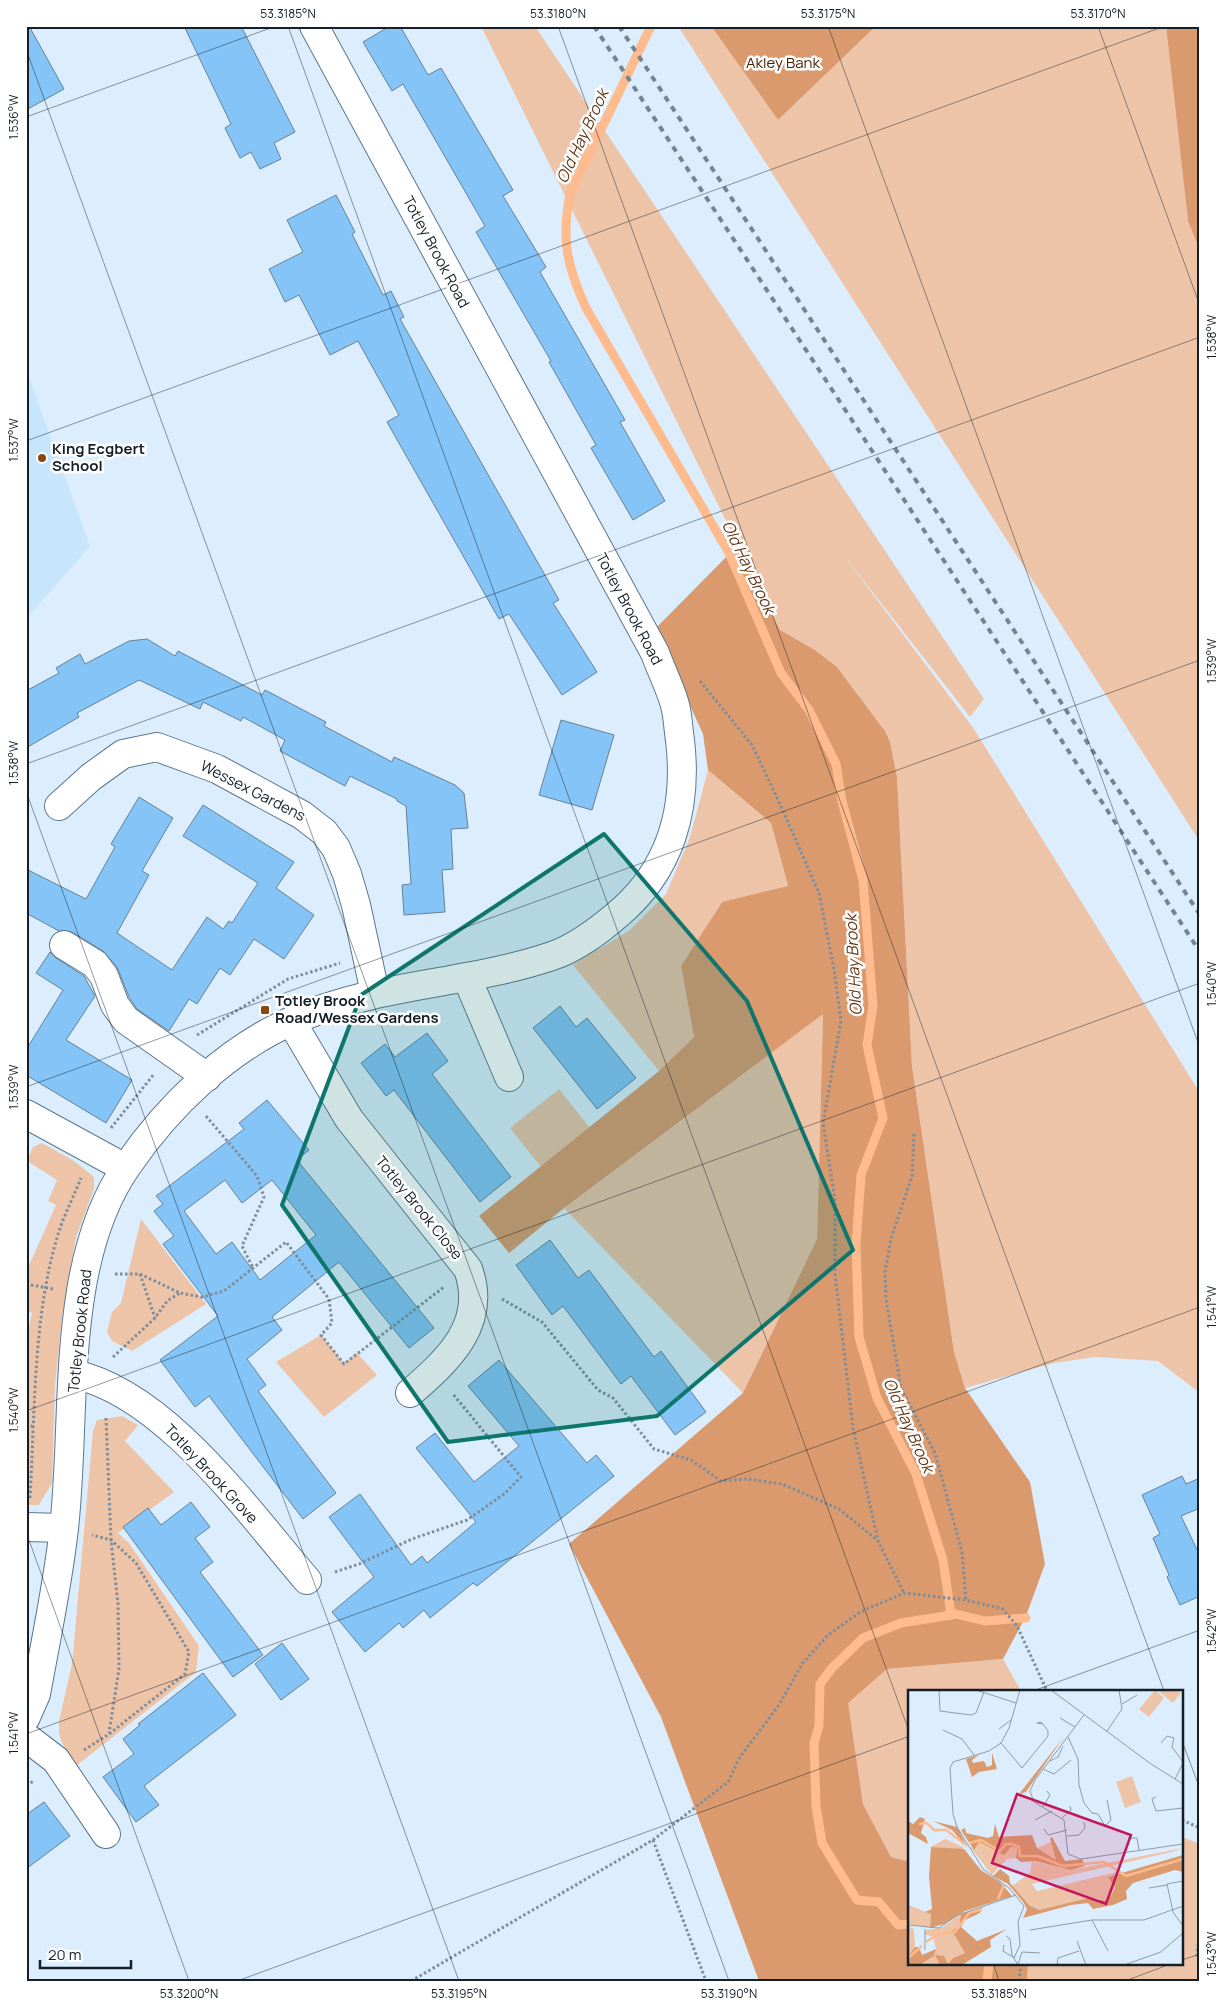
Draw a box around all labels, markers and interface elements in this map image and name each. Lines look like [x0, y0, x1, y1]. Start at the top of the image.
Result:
text: 53.3185°N [260, 5, 316, 22]
text: 53.3180°N [530, 5, 586, 22]
text: 53.3175°N [801, 5, 855, 22]
text: 53.3170°N [1071, 5, 1125, 22]
park label: Akley Bank [746, 52, 820, 73]
water label: Old Hay Brook [551, 84, 614, 187]
text: 1.536°W [5, 94, 22, 139]
street label: Totley Brook Road [398, 192, 475, 311]
text: 1.538°W [1203, 314, 1220, 359]
text: 1.537°W [5, 418, 22, 462]
place label: King Ecgbert School [52, 438, 145, 476]
marker: King Ecgbert School [36, 452, 48, 464]
water label: Old Hay Brook [717, 517, 782, 619]
street label: Totley Brook Road [591, 549, 668, 668]
text: 1.539°W [1203, 638, 1220, 683]
text: 1.538°W [5, 740, 22, 785]
street label: Wessex Gardens [197, 755, 310, 826]
water label: Old Hay Brook [839, 912, 867, 1016]
text: 1.540°W [1203, 961, 1220, 1007]
place label: Totley Brook Road/Wessex Gardens [275, 990, 439, 1028]
marker: Totley Brook Road/Wessex Gardens [259, 1004, 271, 1016]
text: 1.539°W [5, 1064, 22, 1109]
street label: Totley Brook Close [371, 1151, 468, 1264]
street label: Totley Brook Road [63, 1268, 96, 1394]
text: 1.541°W [1203, 1285, 1220, 1328]
water label: Old Hay Brook [878, 1374, 940, 1478]
text: 1.540°W [5, 1387, 22, 1433]
street label: Totley Brook Grove [160, 1419, 263, 1528]
text: 1.542°W [1203, 1608, 1220, 1653]
inset map [908, 1690, 1184, 1964]
text: 1.541°W [5, 1711, 22, 1754]
text: 1.543°W [1203, 1931, 1220, 1976]
scale bar [40, 1937, 131, 1969]
text: 20 m [48, 1944, 81, 1965]
text: 53.3200°N [160, 1985, 218, 2002]
text: 53.3195°N [431, 1985, 487, 2002]
text: 53.3190°N [701, 1985, 757, 2002]
text: 53.3185°N [971, 1985, 1027, 2002]

